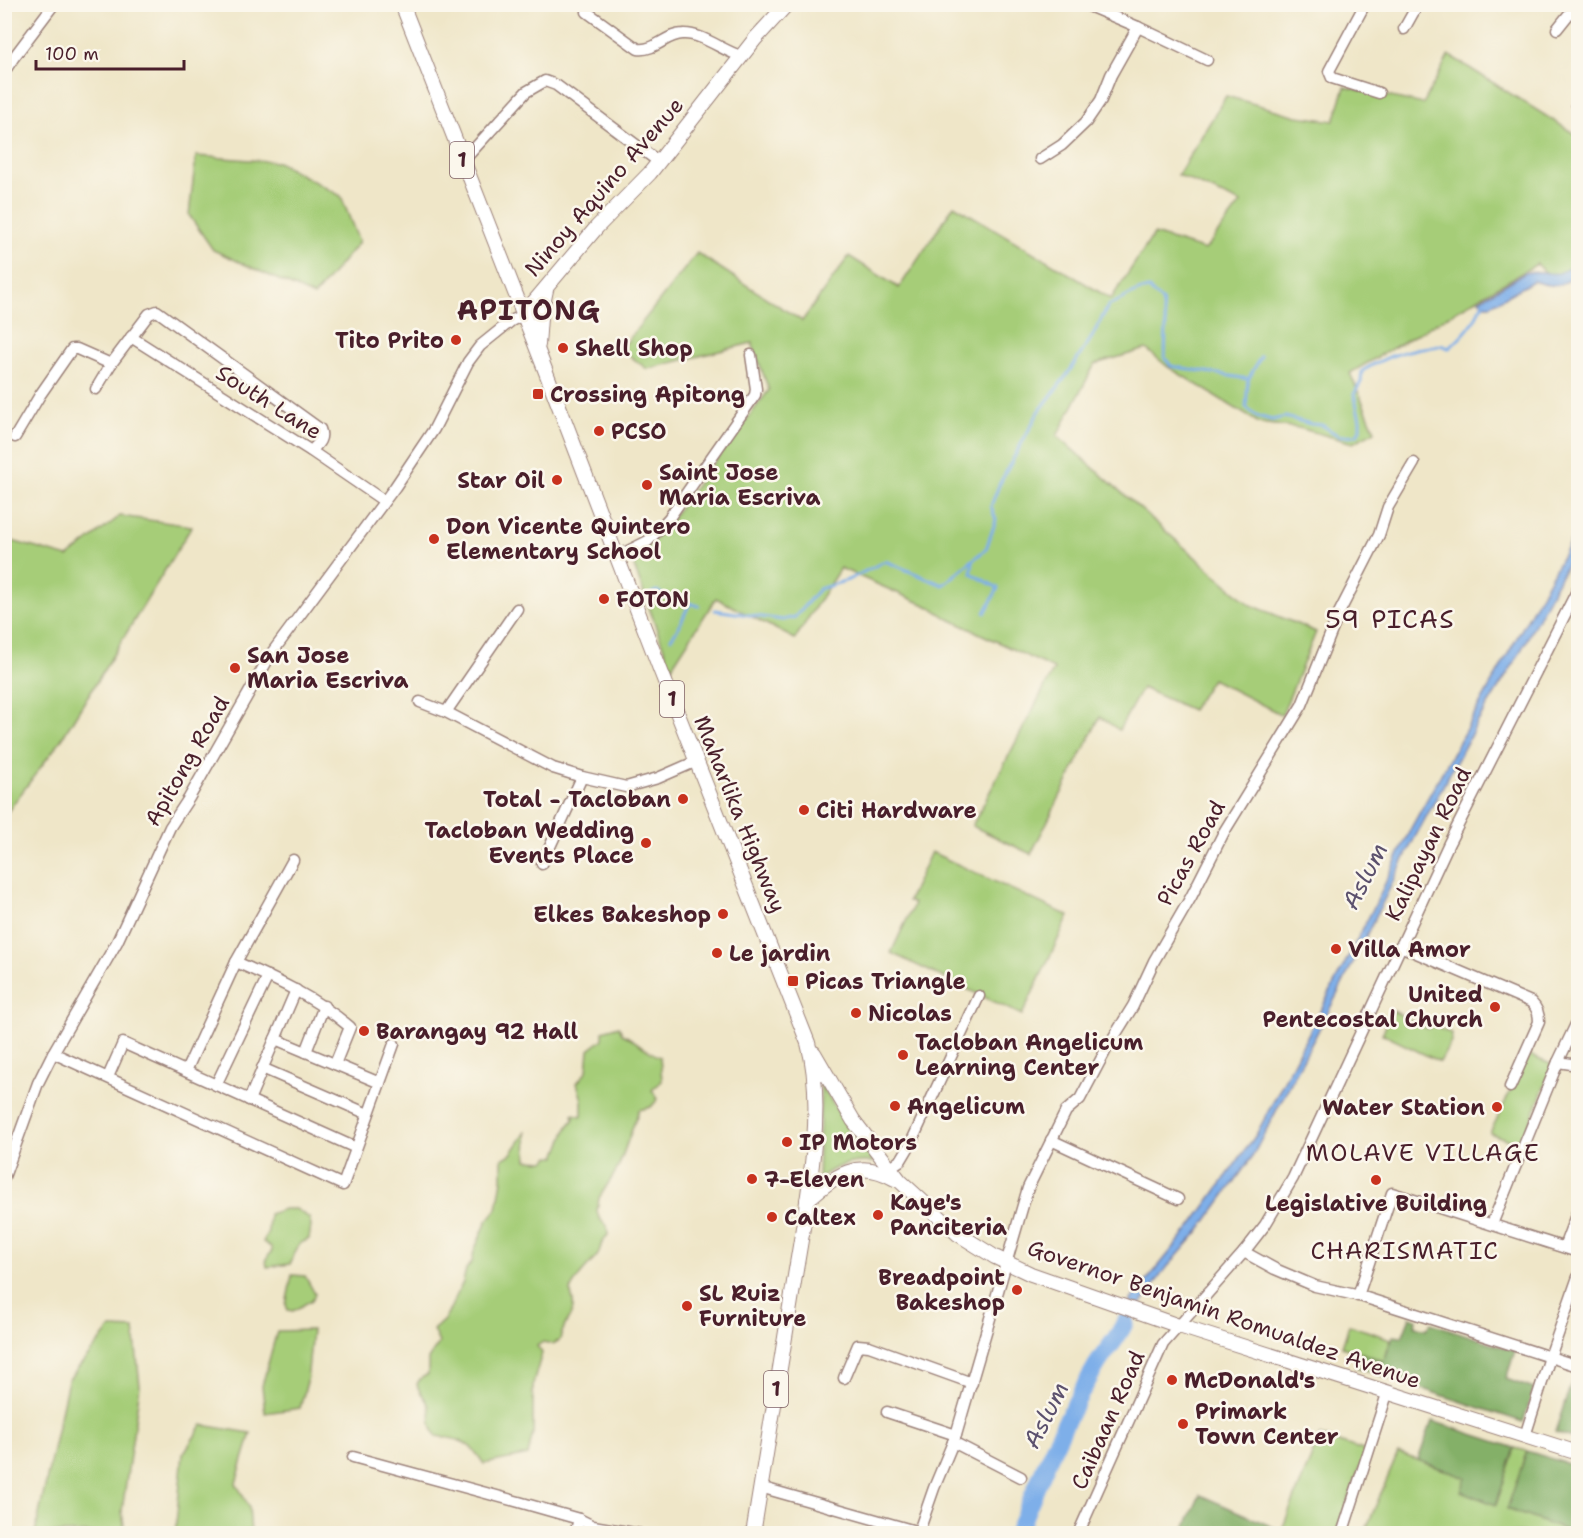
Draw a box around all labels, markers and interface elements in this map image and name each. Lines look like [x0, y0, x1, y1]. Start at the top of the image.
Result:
scale bar [36, 33, 184, 71]
text: 100 m [45, 42, 99, 66]
street label: Ninoy Aquino Avenue [518, 91, 690, 283]
road number: 1 [450, 142, 474, 178]
district label: APITONG [457, 291, 601, 329]
place label: Tito Prito [335, 326, 444, 355]
marker: Tito Prito [449, 333, 463, 347]
place label: Shell Shop [575, 334, 693, 363]
marker: Shell Shop [556, 341, 570, 355]
street label: South Lane [211, 358, 327, 446]
place label: Crossing Apitong [550, 380, 745, 409]
marker: Crossing Apitong [531, 387, 545, 401]
place label: PCSO [611, 417, 667, 446]
marker: PCSO [592, 424, 606, 438]
place label: Saint Jose Maria Escriva [659, 458, 821, 512]
place label: Star Oil [457, 466, 545, 495]
marker: Star Oil [550, 473, 564, 487]
marker: Saint Jose Maria Escriva [640, 478, 654, 492]
place label: Don Vicente Quintero Elementary School [446, 512, 691, 566]
marker: Don Vicente Quintero Elementary School [427, 532, 441, 546]
place label: FOTON [616, 585, 689, 614]
marker: FOTON [597, 592, 611, 606]
district label: 59 PICAS [1325, 601, 1455, 636]
place label: San Jose Maria Escriva [247, 641, 409, 695]
marker: San Jose Maria Escriva [228, 661, 242, 675]
road number: 1 [660, 681, 684, 717]
street label: Apitong Road [138, 691, 236, 831]
street label: Maharlika Highway [687, 711, 793, 917]
street label: Kalipayan Road [1378, 762, 1478, 926]
place label: Total - Tacloban [483, 785, 671, 814]
marker: Total - Tacloban [676, 792, 690, 806]
street label: Picas Road [1150, 795, 1232, 911]
place label: Citi Hardware [816, 796, 977, 825]
marker: Citi Hardware [797, 803, 811, 817]
place label: Tacloban Wedding Events Place [425, 816, 634, 870]
marker: Tacloban Wedding Events Place [639, 836, 653, 850]
water label: Aslum [1335, 837, 1395, 915]
place label: Elkes Bakeshop [533, 900, 711, 929]
marker: Elkes Bakeshop [716, 907, 730, 921]
place label: Villa Amor [1348, 935, 1471, 964]
place label: Le jardin [729, 939, 831, 968]
marker: Villa Amor [1329, 942, 1343, 956]
marker: Le jardin [710, 946, 724, 960]
place label: Picas Triangle [805, 967, 966, 996]
marker: Picas Triangle [786, 974, 800, 988]
place label: United Pentecostal Church [1262, 980, 1483, 1034]
place label: Nicolas [868, 999, 952, 1028]
marker: United Pentecostal Church [1488, 1000, 1502, 1014]
marker: Nicolas [849, 1006, 863, 1020]
place label: Barangay 92 Hall [376, 1017, 579, 1046]
marker: Barangay 92 Hall [357, 1024, 371, 1038]
place label: Tacloban Angelicum Learning Center [915, 1028, 1143, 1082]
marker: Tacloban Angelicum Learning Center [896, 1048, 910, 1062]
place label: Angelicum [907, 1092, 1025, 1121]
place label: Water Station [1322, 1093, 1485, 1122]
marker: Angelicum [888, 1099, 902, 1113]
marker: Water Station [1490, 1100, 1504, 1114]
place label: IP Motors [799, 1128, 917, 1157]
marker: IP Motors [780, 1135, 794, 1149]
district label: MOLAVE VILLAGE [1306, 1137, 1540, 1169]
place label: 7-Eleven [764, 1165, 865, 1194]
marker: 7-Eleven [745, 1172, 759, 1186]
marker: Legislative Building [1369, 1173, 1383, 1187]
place label: Kaye's Panciteria [890, 1188, 1007, 1242]
place label: Legislative Building [1265, 1189, 1487, 1218]
place label: Caltex [784, 1203, 856, 1232]
marker: Kaye's Panciteria [871, 1208, 885, 1222]
marker: Caltex [765, 1210, 779, 1224]
street label: Governor Benjamin Romualdez Avenue [1024, 1233, 1424, 1395]
district label: CHARISMATIC [1311, 1235, 1499, 1267]
place label: Breadpoint Bakeshop [878, 1263, 1005, 1317]
place label: SL Ruiz Furniture [699, 1279, 807, 1333]
marker: Breadpoint Bakeshop [1010, 1283, 1024, 1297]
marker: SL Ruiz Furniture [680, 1299, 694, 1313]
street label: Caibaan Road [1064, 1346, 1152, 1494]
place label: McDonald's [1184, 1366, 1315, 1395]
road number: 1 [764, 1371, 788, 1407]
marker: McDonald's [1165, 1373, 1179, 1387]
water label: Aslum [1016, 1376, 1076, 1454]
place label: Primark Town Center [1195, 1397, 1339, 1451]
marker: Primark Town Center [1176, 1417, 1190, 1431]

